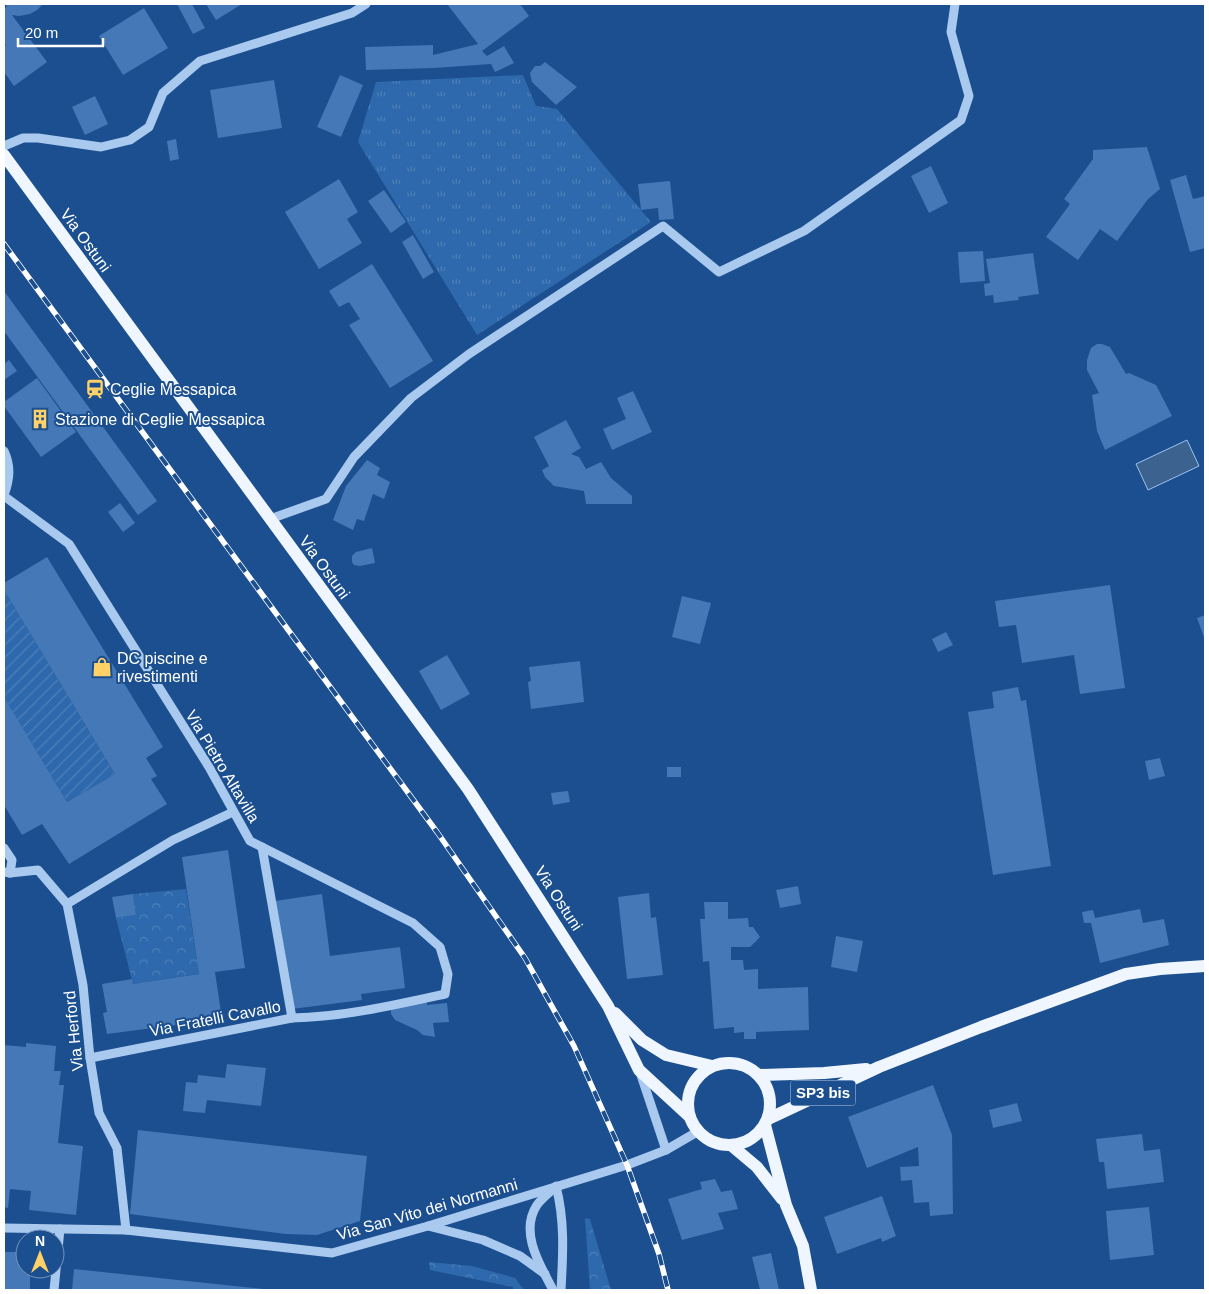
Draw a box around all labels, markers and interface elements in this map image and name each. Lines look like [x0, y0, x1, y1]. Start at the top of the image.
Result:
scale bar [18, 15, 102, 47]
text: 20 m [25, 24, 58, 41]
street label: Via Ostuni [57, 206, 114, 275]
station icon: Ceglie Messapica [84, 378, 106, 400]
place label: Ceglie Messapica [110, 381, 236, 398]
building icon: Stazione di Ceglie Messapica [29, 408, 51, 430]
place label: Stazione di Ceglie Messapica [55, 411, 265, 428]
street label: Via Ostuni [296, 533, 353, 602]
place label: DC piscine e rivestimenti [117, 650, 208, 685]
shop icon: DC piscine e rivestimenti [91, 656, 113, 678]
street label: Via Pietro Altavilla [182, 707, 263, 825]
street label: Via Ostuni [531, 863, 586, 934]
street label: Via Herford [61, 990, 86, 1072]
street label: Via Fratelli Cavallo [148, 997, 282, 1040]
road number: SP3 bis [790, 1080, 856, 1106]
street label: Via San Vito dei Normanni [335, 1176, 519, 1243]
north arrow [15, 1229, 65, 1279]
text: N [35, 1233, 45, 1249]

